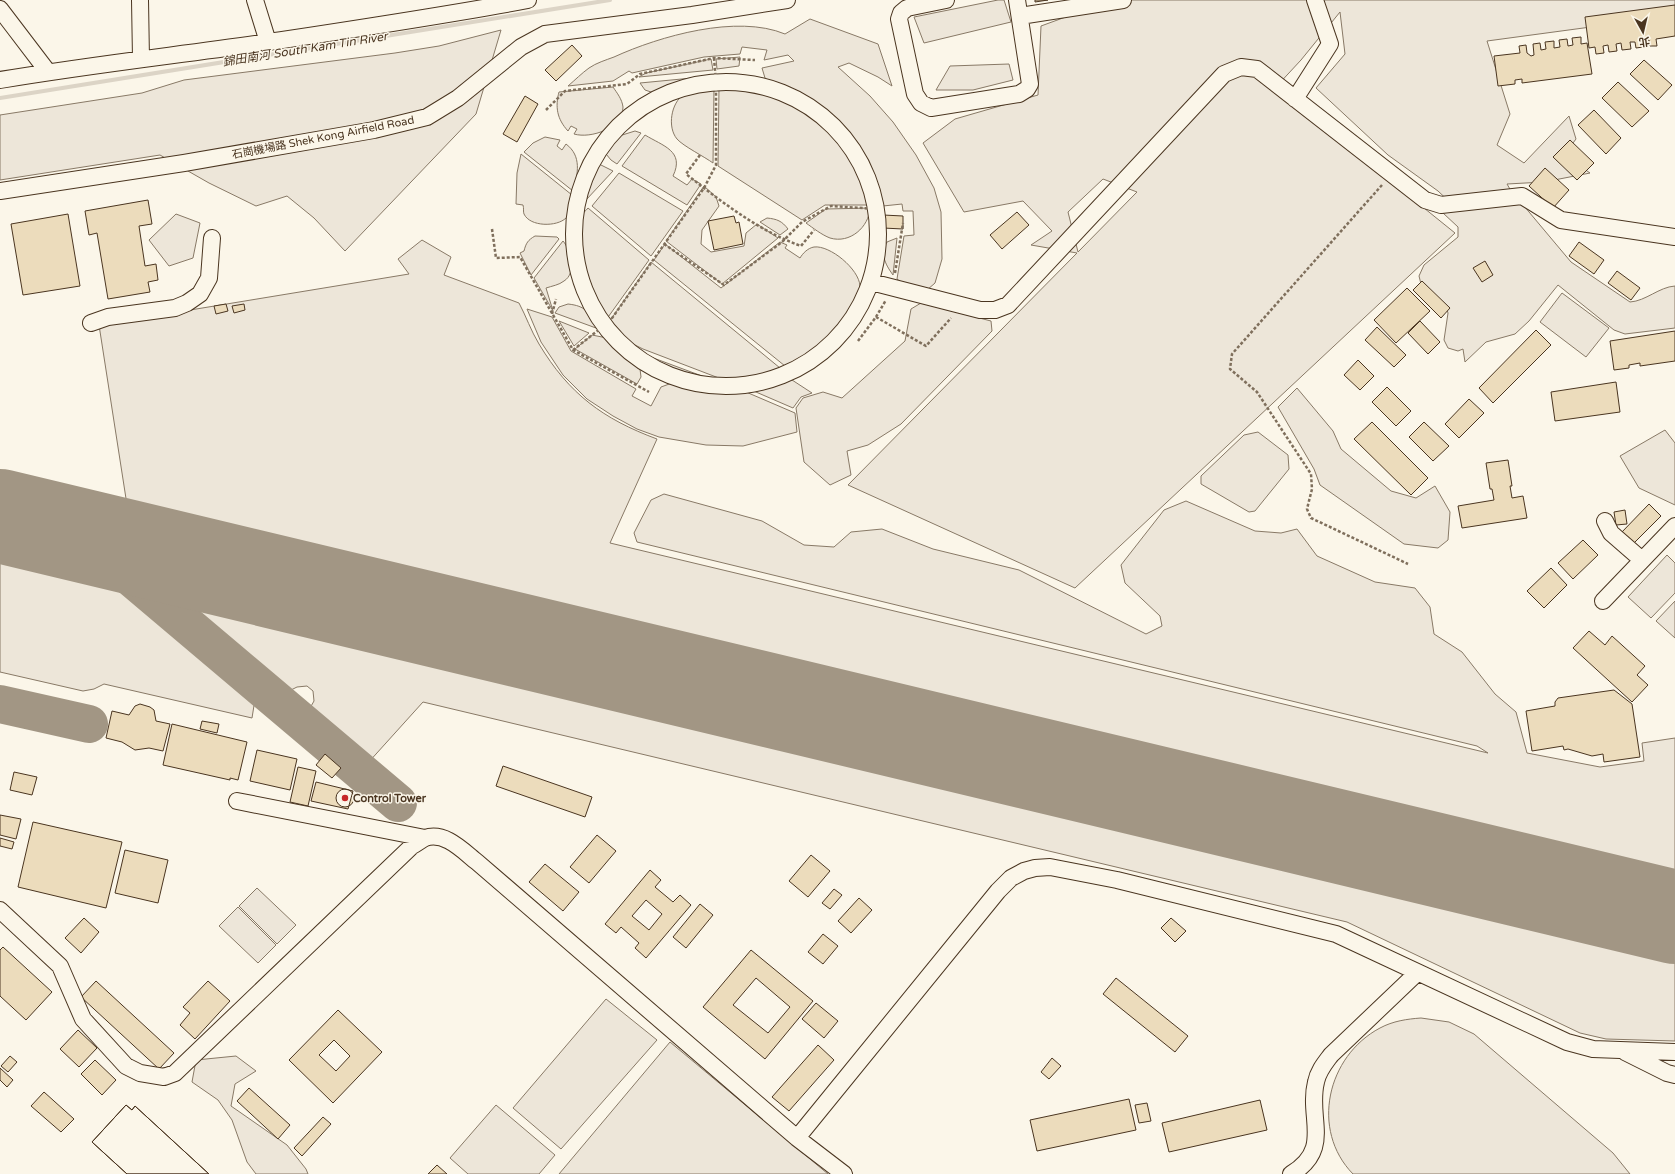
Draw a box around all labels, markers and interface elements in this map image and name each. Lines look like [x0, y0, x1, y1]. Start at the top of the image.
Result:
north arrow [1623, 12, 1663, 52]
water label: 錦田南河 South Kam Tin River [222, 29, 390, 69]
text: 北 [1638, 34, 1651, 49]
street label: 石崗機場路 Shek Kong Airfield Road [231, 113, 415, 162]
place label: Control Tower [353, 792, 427, 805]
marker: Control Tower [340, 793, 350, 803]

